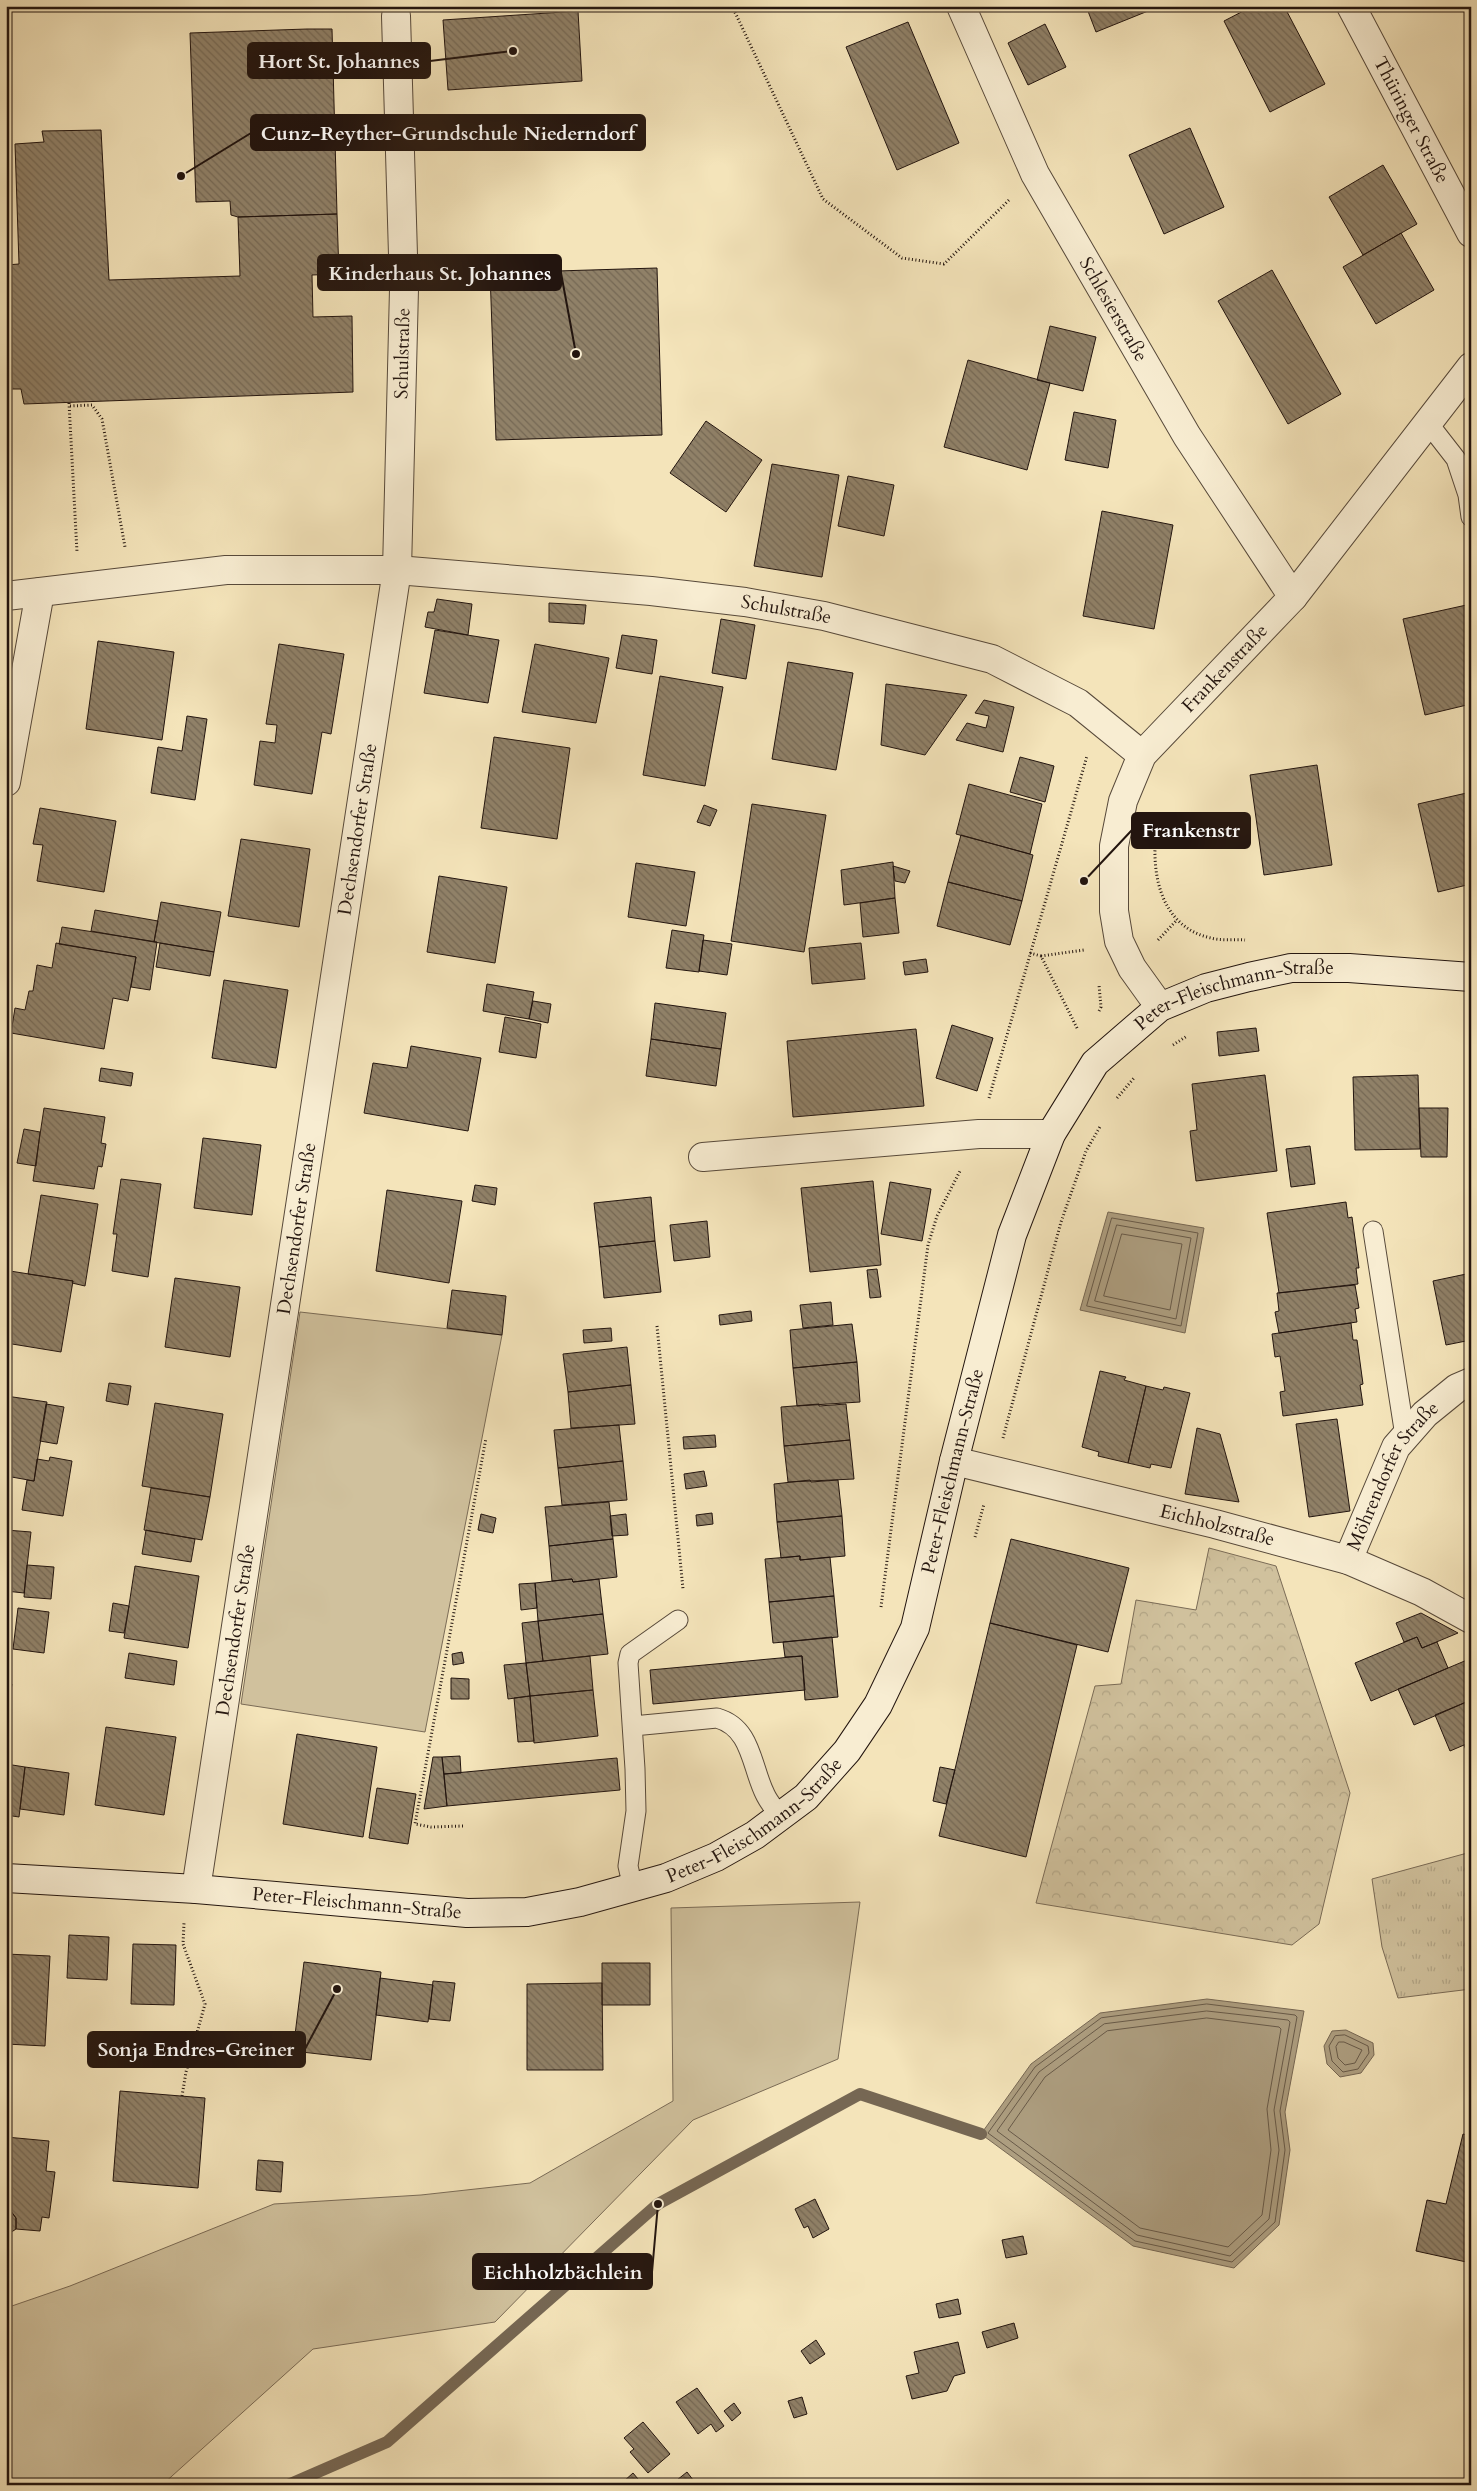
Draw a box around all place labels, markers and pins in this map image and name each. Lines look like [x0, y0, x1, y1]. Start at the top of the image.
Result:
callout: Hort St. Johannes [248, 43, 430, 78]
callout: Cunz-Reyther-Grundschule Niederndorf [251, 115, 645, 150]
callout: Kinderhaus St. Johannes [318, 255, 561, 290]
callout: Frankenstr [1132, 813, 1250, 848]
callout: Sonja Endres-Greiner [88, 2032, 305, 2067]
callout: Eichholzbächlein [473, 2254, 652, 2289]

